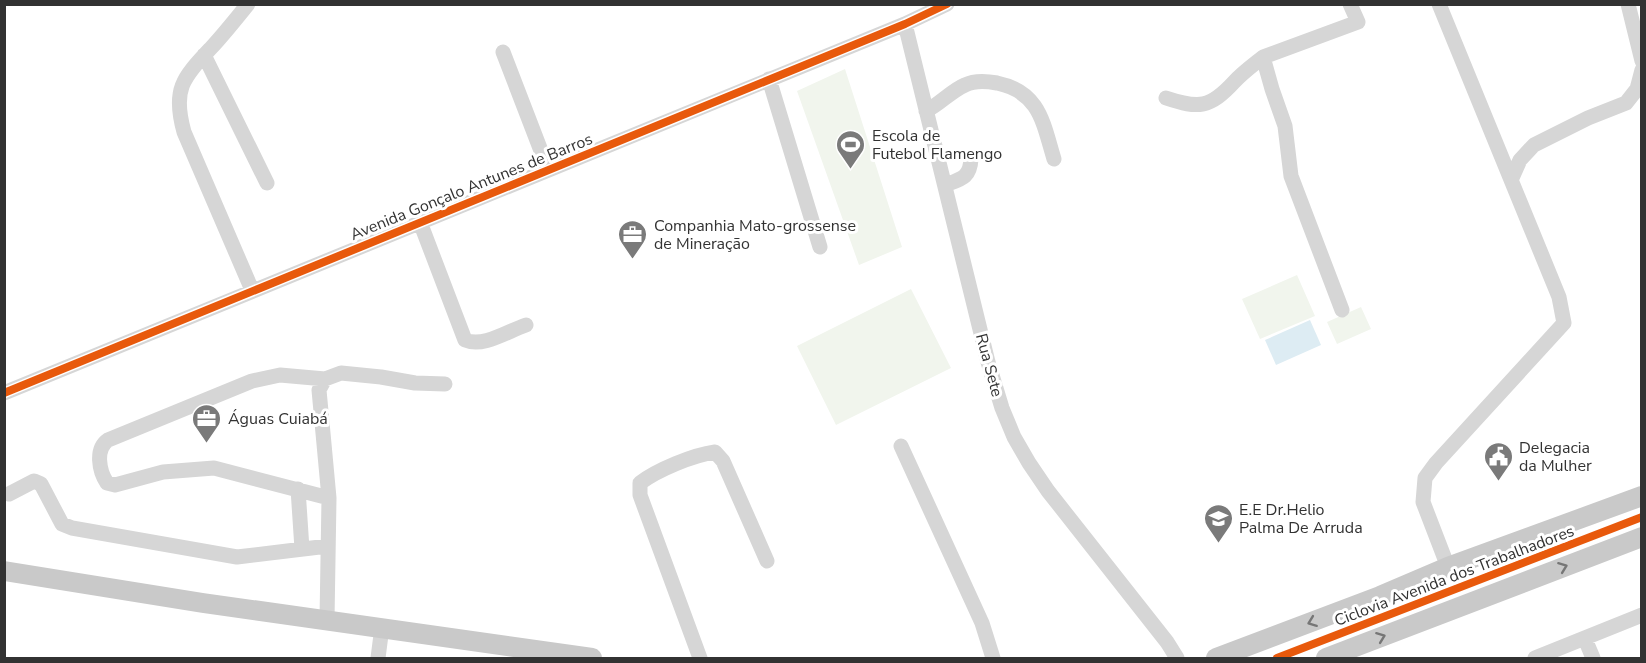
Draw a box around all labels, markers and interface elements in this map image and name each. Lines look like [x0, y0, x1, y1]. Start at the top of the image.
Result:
place label: Escola de Futebol Flamengo [872, 125, 1002, 165]
street label: Avenida Gonçalo Antunes de Barros [347, 128, 596, 246]
sports icon: Escola de Futebol Flamengo [835, 128, 867, 170]
place label: Companhia Mato-grossense de Mineração [654, 215, 856, 255]
office icon: Companhia Mato-grossense de Mineração [617, 218, 649, 260]
street label: Rua Sete [970, 331, 1008, 399]
office icon: Águas Cuiabá [191, 402, 223, 444]
place label: Águas Cuiabá [228, 408, 328, 430]
place label: Delegacia da Mulher [1519, 437, 1592, 477]
public building icon: Delegacia da Mulher [1482, 440, 1514, 482]
place label: E.E Dr.Helio Palma De Arruda [1239, 499, 1363, 539]
school or university icon: E.E Dr.Helio Palma De Arruda [1202, 502, 1234, 544]
street label: Ciclovia Avenida dos Trabalhadores [1331, 520, 1577, 632]
one-way arrow [1557, 562, 1568, 574]
one-way arrow [1308, 615, 1319, 627]
one-way arrow [1375, 632, 1386, 645]

